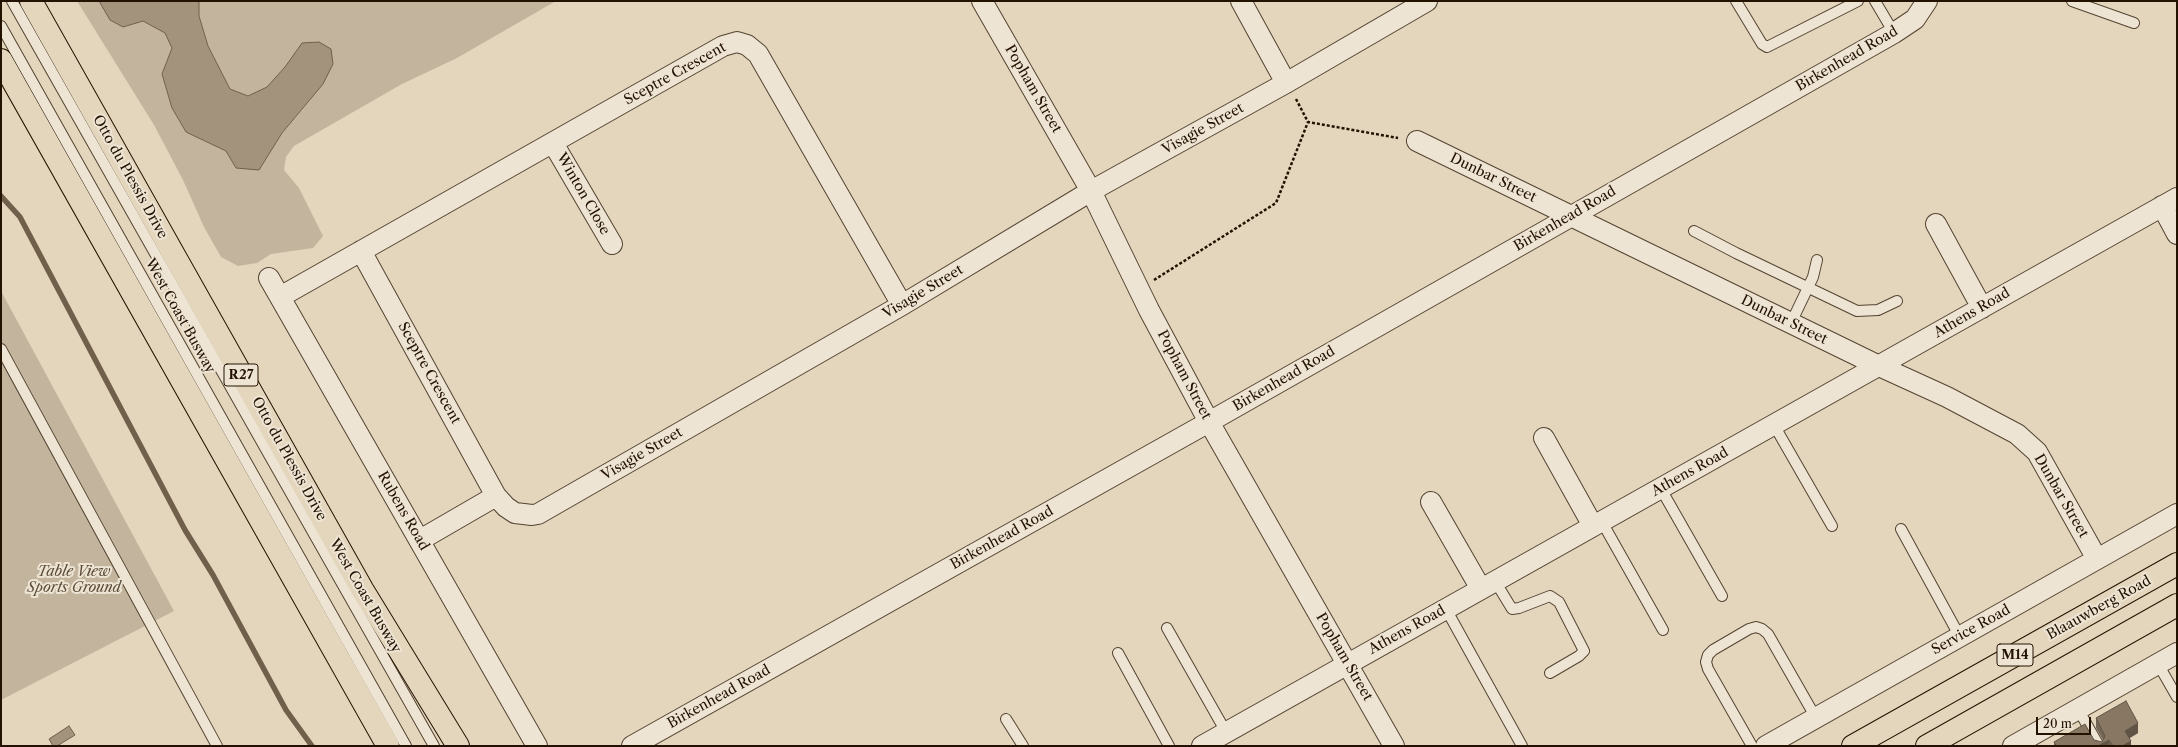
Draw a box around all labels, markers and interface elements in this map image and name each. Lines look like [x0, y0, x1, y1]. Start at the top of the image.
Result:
street label: Birkenhead Road [1793, 23, 1901, 95]
street label: Sceptre Crescent [621, 39, 729, 109]
street label: Popham Street [1001, 42, 1065, 136]
street label: Visagie Street [1159, 100, 1247, 158]
street label: Otto du Plessis Drive [89, 112, 171, 242]
street label: Winton Close [553, 150, 613, 238]
street label: Dunbar Street [1447, 150, 1539, 206]
street label: Birkenhead Road [1511, 183, 1619, 255]
street label: West Coast Busway [141, 256, 219, 376]
street label: Visagie Street [880, 261, 966, 323]
street label: Athens Road [1931, 284, 2013, 342]
street label: Dunbar Street [1738, 292, 1830, 348]
street label: Sceptre Crescent [394, 319, 464, 427]
street label: Popham Street [1153, 327, 1215, 423]
street label: Birkenhead Road [1230, 343, 1338, 415]
road number: R27 [224, 364, 258, 386]
street label: Otto du Plessis Drive [248, 394, 330, 524]
street label: Visagie Street [599, 424, 685, 484]
street label: Athens Road [1649, 444, 1731, 500]
street label: Dunbar Street [2030, 451, 2092, 541]
street label: Rubens Road [374, 469, 432, 553]
street label: Birkenhead Road [948, 503, 1056, 573]
street label: West Coast Busway [326, 536, 404, 656]
park label: Table View Sports Ground [27, 564, 121, 596]
street label: Blaauwberg Road [2044, 572, 2154, 644]
street label: Service Road [1929, 601, 2013, 659]
street label: Athens Road [1366, 602, 1448, 658]
street label: Popham Street [1312, 610, 1376, 704]
road number: M14 [1997, 644, 2033, 666]
street label: Birkenhead Road [665, 662, 773, 732]
scale bar [2038, 709, 2093, 735]
text: 20 m [2043, 716, 2072, 731]

